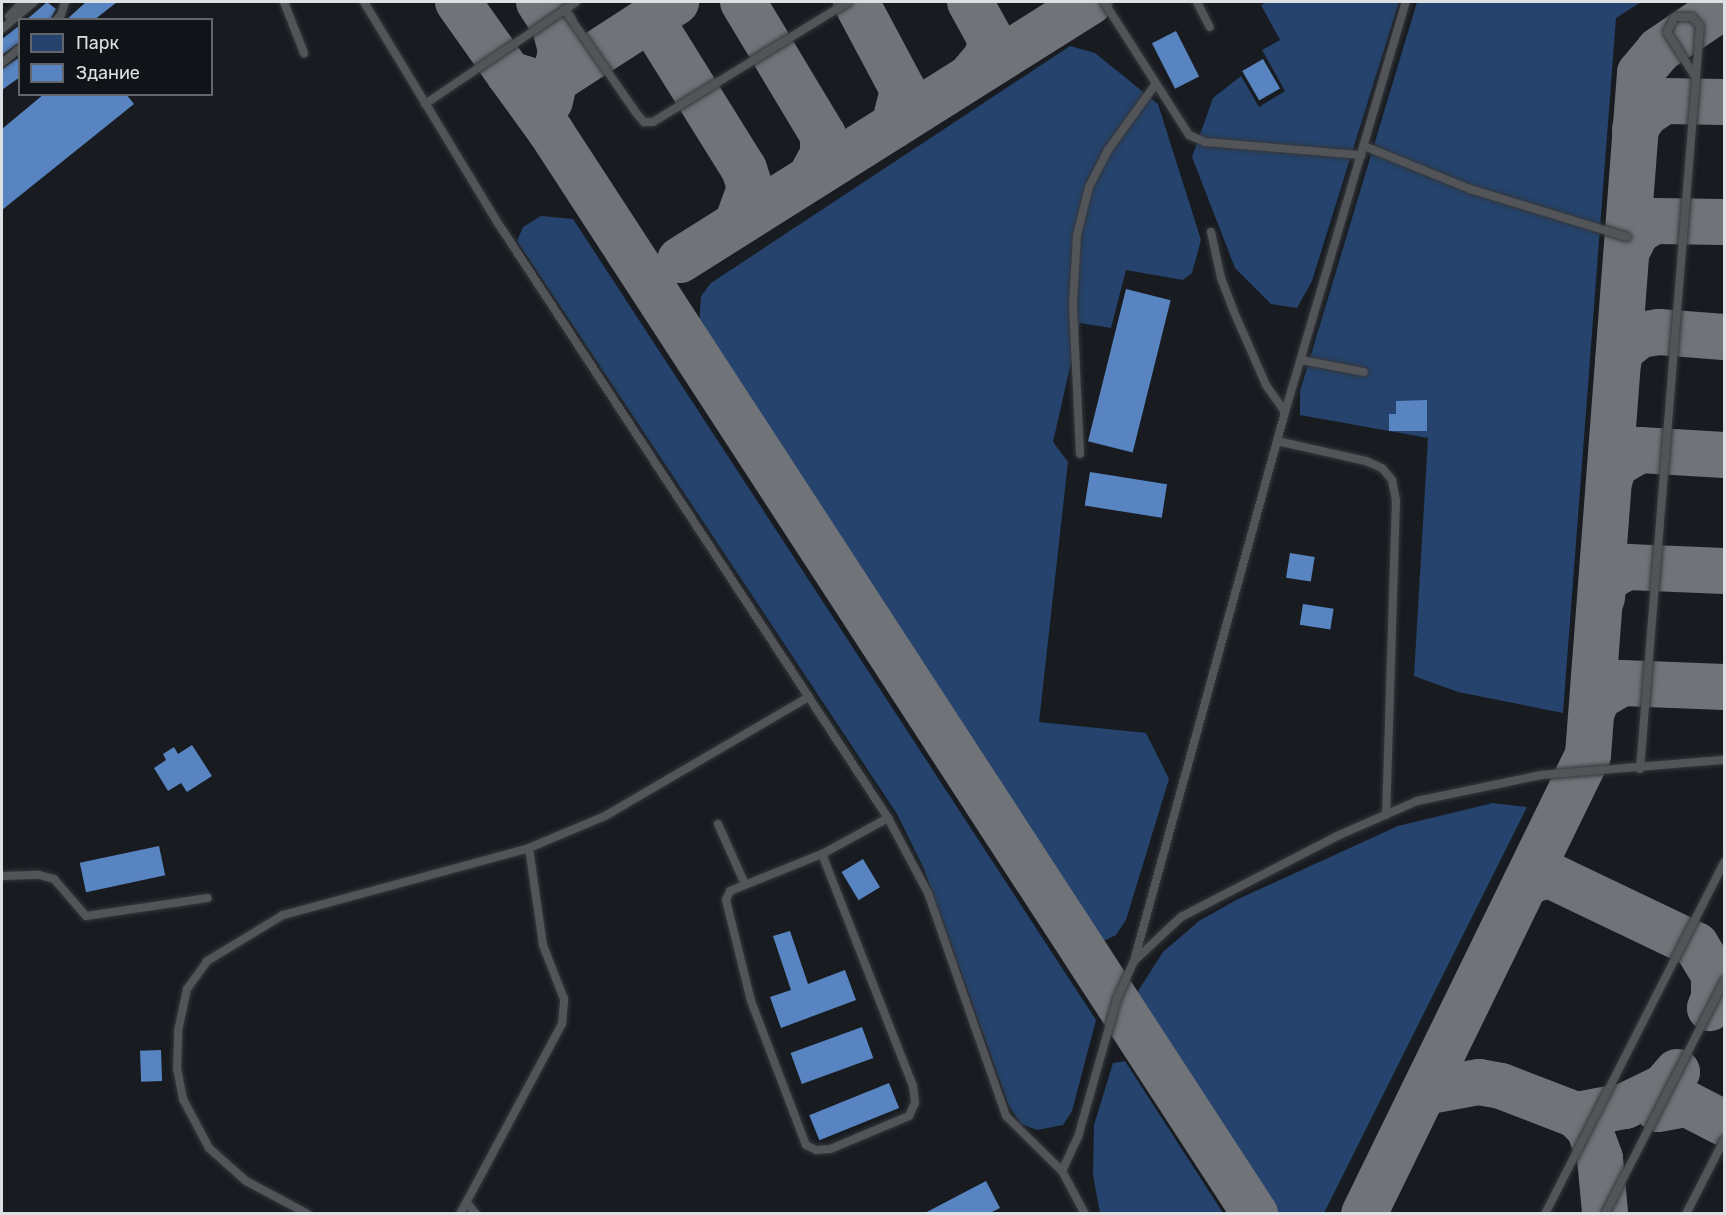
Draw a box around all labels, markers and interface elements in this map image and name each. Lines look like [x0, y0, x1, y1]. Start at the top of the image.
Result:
legend [18, 18, 213, 96]
text: Парк [76, 32, 119, 54]
text: Здание [76, 62, 140, 84]

